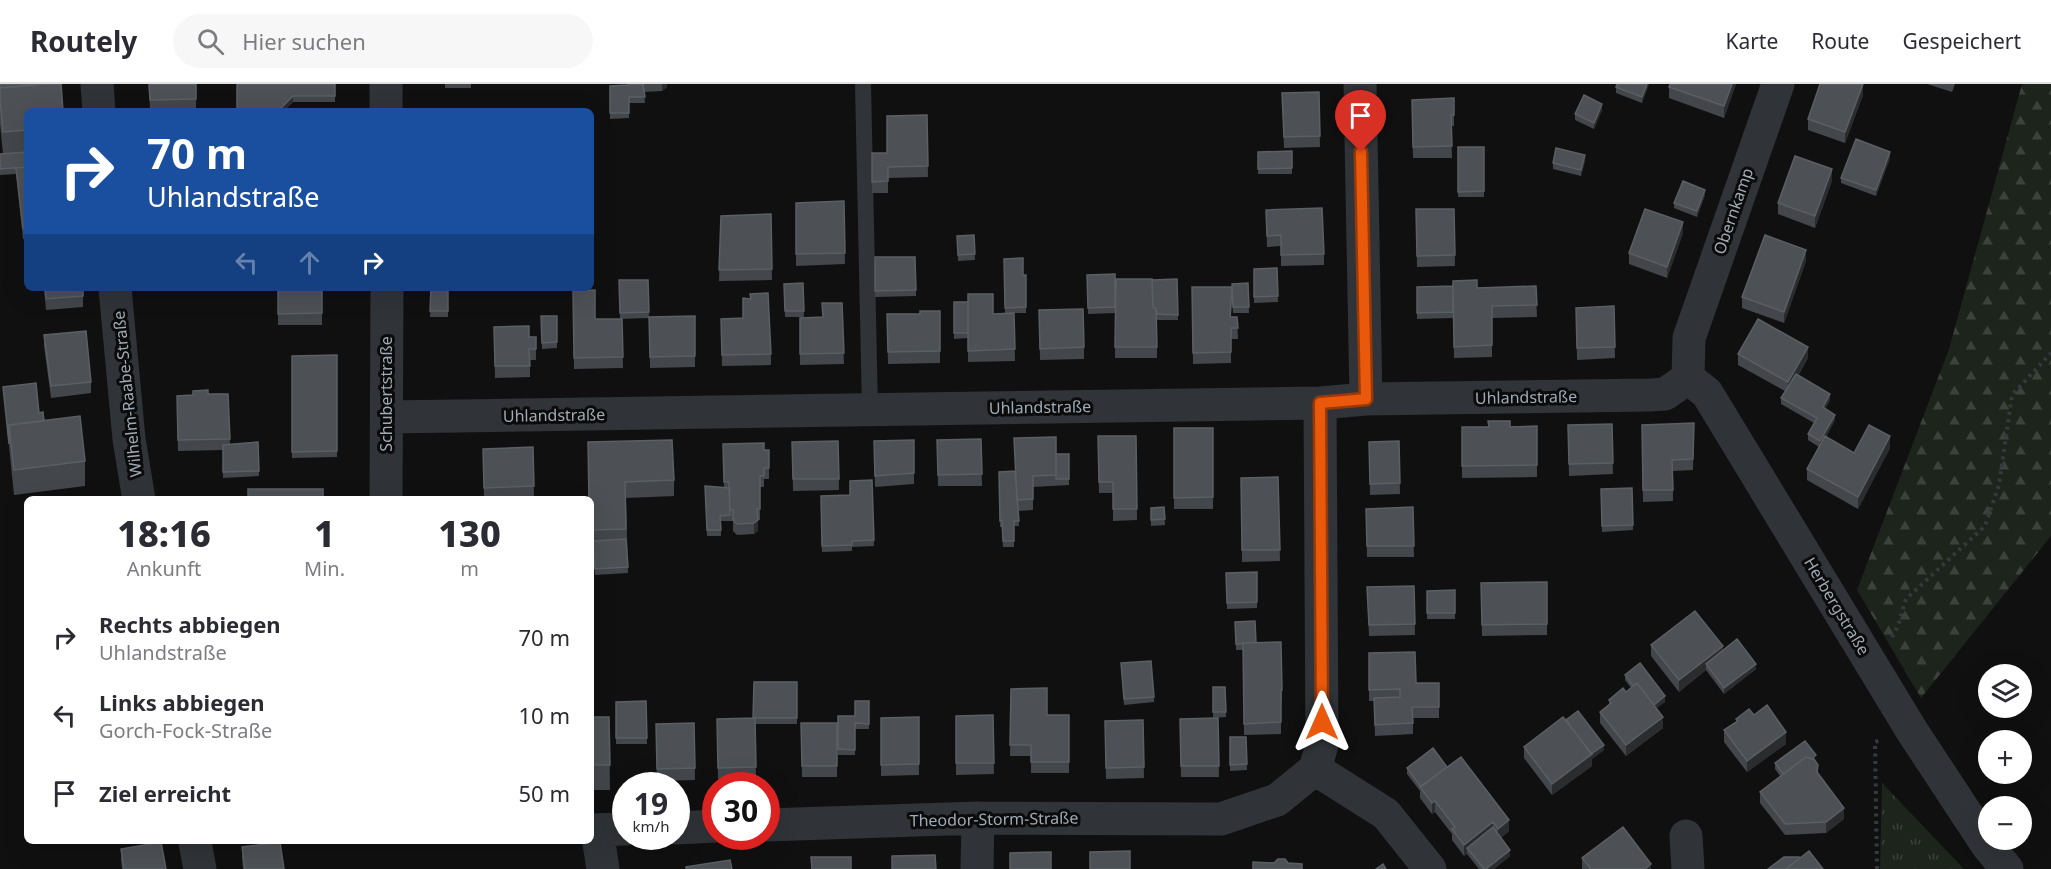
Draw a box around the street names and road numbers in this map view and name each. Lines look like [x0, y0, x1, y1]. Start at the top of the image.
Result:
street label: Obernkamp [1708, 165, 1758, 257]
street label: Wilhelm-Raabe-Straße [107, 310, 147, 478]
street label: Schubertstraße [375, 336, 397, 452]
street label: Uhlandstraße [1475, 385, 1577, 409]
street label: Uhlandstraße [989, 395, 1091, 419]
street label: Uhlandstraße [503, 403, 605, 427]
street label: Herbergstraße [1799, 553, 1875, 659]
street label: Theodor-Storm-Straße [909, 807, 1079, 831]

